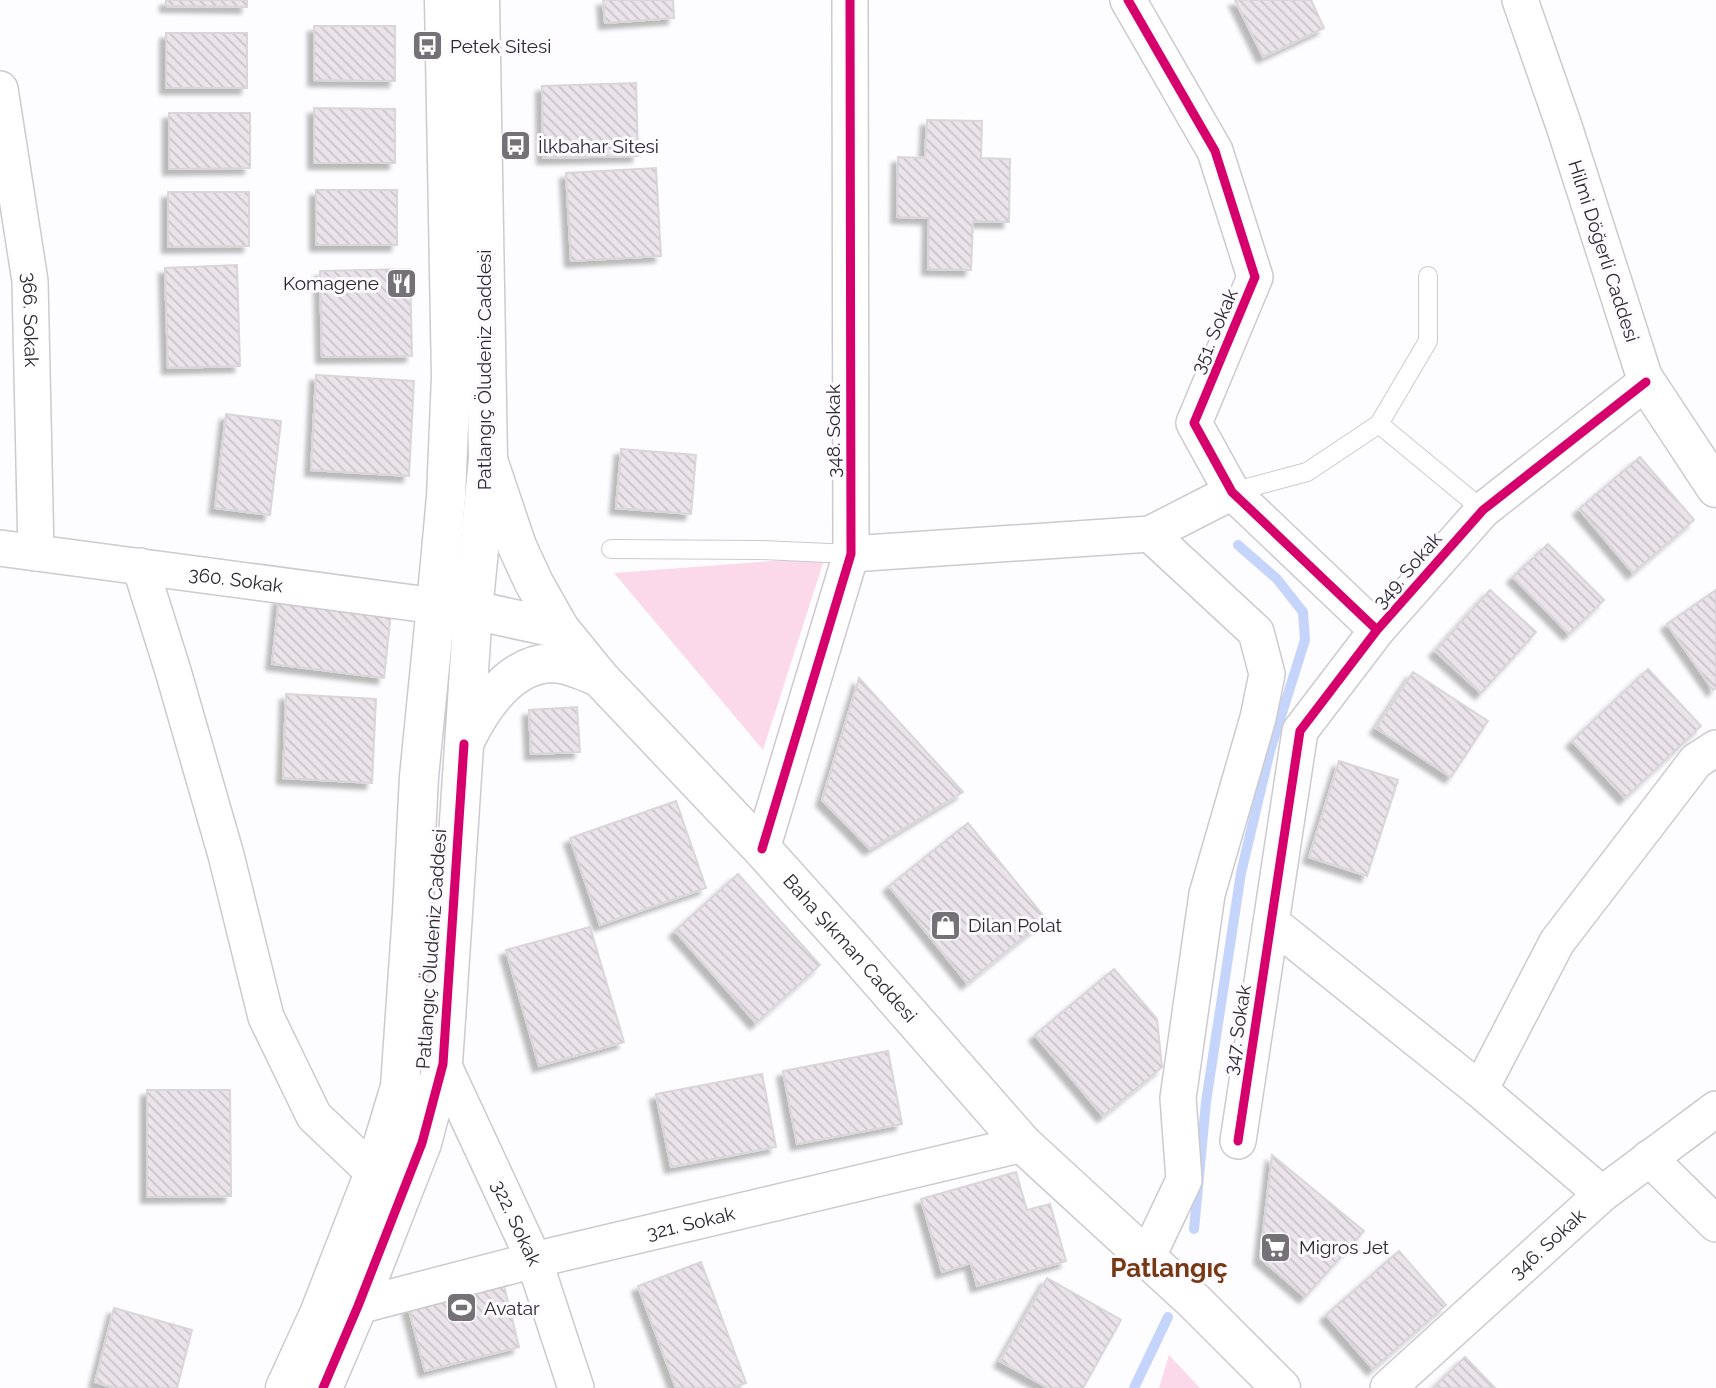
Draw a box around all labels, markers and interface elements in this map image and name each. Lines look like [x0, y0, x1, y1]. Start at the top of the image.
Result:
bus stop icon: Petek Sitesi [410, 29, 444, 63]
place label: Petek Sitesi [450, 35, 551, 57]
bus stop icon: İlkbahar Sitesi [498, 129, 532, 163]
place label: İlkbahar Sitesi [538, 135, 659, 157]
street label: Hilmi Döğerli Caddesi [1564, 157, 1644, 345]
street label: Patlangıç Öludeniz Caddesi [473, 250, 495, 490]
restaurant icon: Komagene [385, 266, 419, 300]
street label: 366. Sokak [18, 271, 43, 367]
place label: Komagene [283, 272, 379, 294]
street label: 351. Sokak [1186, 285, 1242, 377]
street label: 348. Sokak [822, 384, 844, 478]
street label: 349. Sokak [1368, 528, 1446, 612]
street label: 360. Sokak [187, 562, 284, 597]
street label: Patlangıç Öludeniz Caddesi [412, 828, 450, 1070]
street label: Baha Şıkman Caddesi [779, 870, 922, 1027]
shop icon: Dilan Polat [928, 908, 962, 942]
place label: Dilan Polat [968, 914, 1063, 936]
street label: 347. Sokak [1219, 983, 1255, 1077]
street label: 322. Sokak [487, 1176, 546, 1269]
street label: 321. Sokak [644, 1202, 737, 1244]
street label: 346. Sokak [1505, 1204, 1589, 1283]
supermarket icon: Migros Jet [1259, 1230, 1293, 1264]
place label: Migros Jet [1299, 1236, 1390, 1258]
district label: Patlangıç [1110, 1253, 1228, 1283]
sports icon: Avatar [444, 1291, 478, 1325]
place label: Avatar [484, 1297, 540, 1319]

